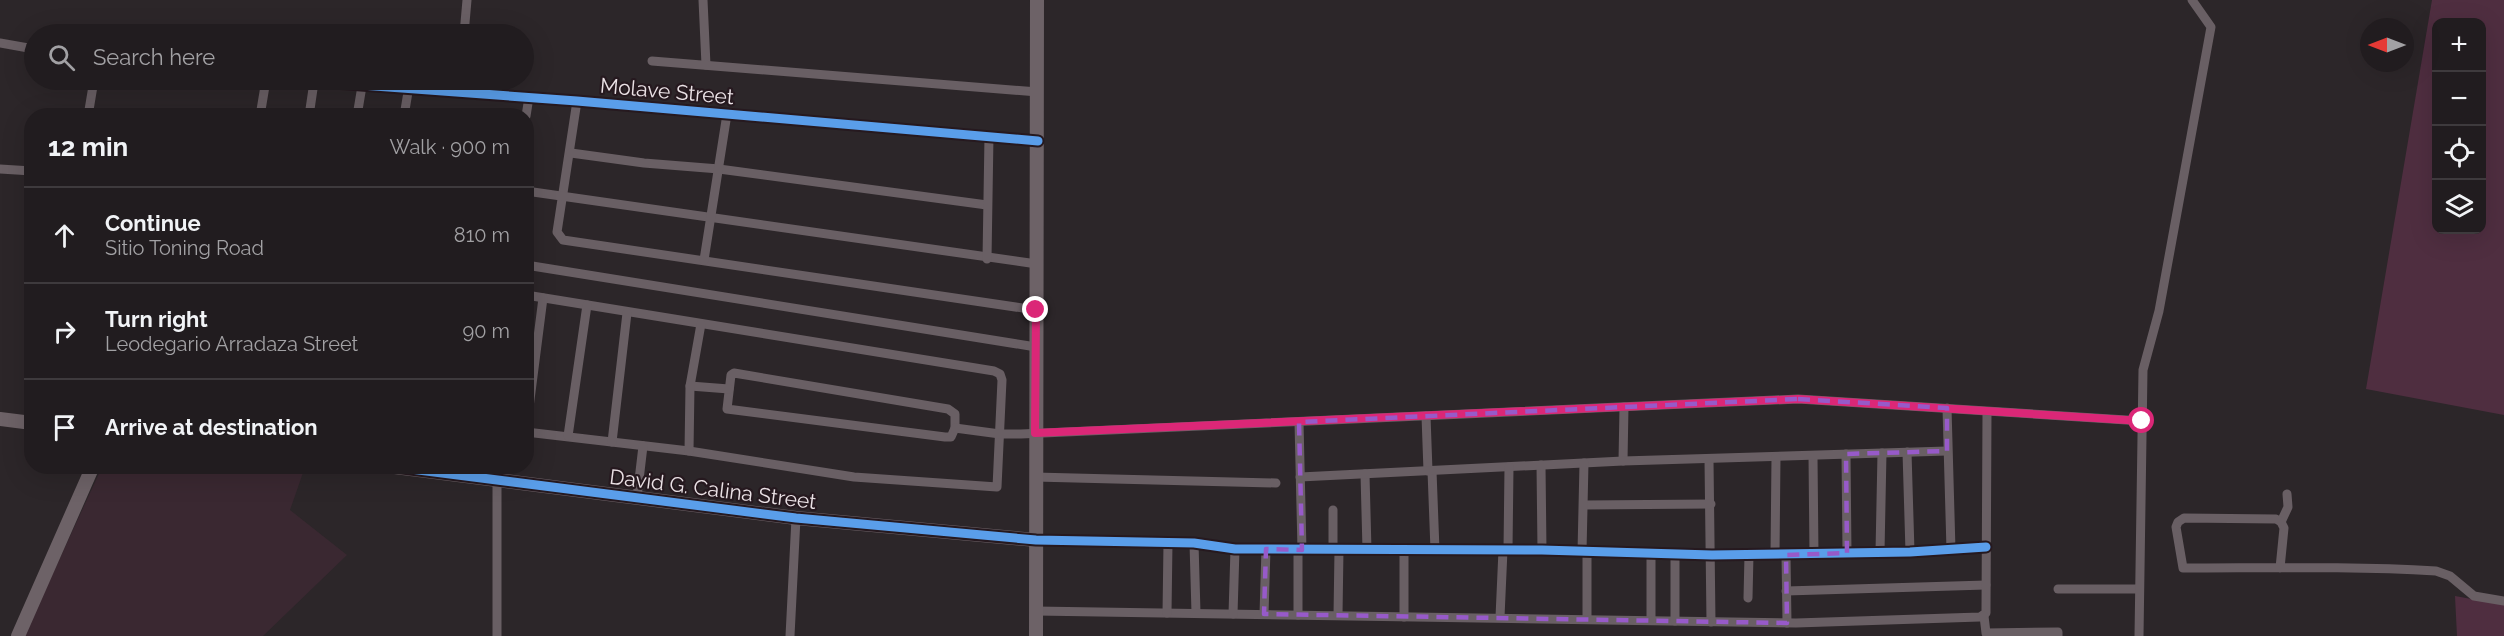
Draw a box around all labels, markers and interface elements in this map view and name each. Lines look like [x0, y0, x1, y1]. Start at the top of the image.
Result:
north arrow [2360, 18, 2414, 72]
map controls [2432, 18, 2486, 234]
button: + [2432, 18, 2486, 72]
search box [24, 24, 534, 90]
icon: search [45, 41, 78, 74]
text: Search here [93, 44, 215, 70]
button: − [2432, 72, 2486, 126]
street label: Molave Street [599, 73, 735, 109]
button: locate [2432, 126, 2486, 180]
text: 12 min [48, 132, 128, 162]
text: Walk · 900 m [390, 135, 510, 159]
button: layers [2432, 180, 2486, 234]
text: Continue [105, 210, 201, 236]
icon: ahead [48, 219, 81, 252]
text: 810 m [454, 223, 510, 247]
text: Sitio Toning Road [105, 236, 264, 260]
route end [1022, 296, 1048, 322]
text: Turn right [105, 306, 208, 332]
icon: right [48, 315, 81, 348]
text: 90 m [463, 319, 510, 343]
text: Leodegario Arradaza Street [105, 332, 358, 356]
route start [2128, 407, 2154, 433]
icon: arrive [48, 411, 81, 444]
text: Arrive at destination [105, 414, 318, 440]
street label: David G. Calina Street [608, 464, 818, 514]

